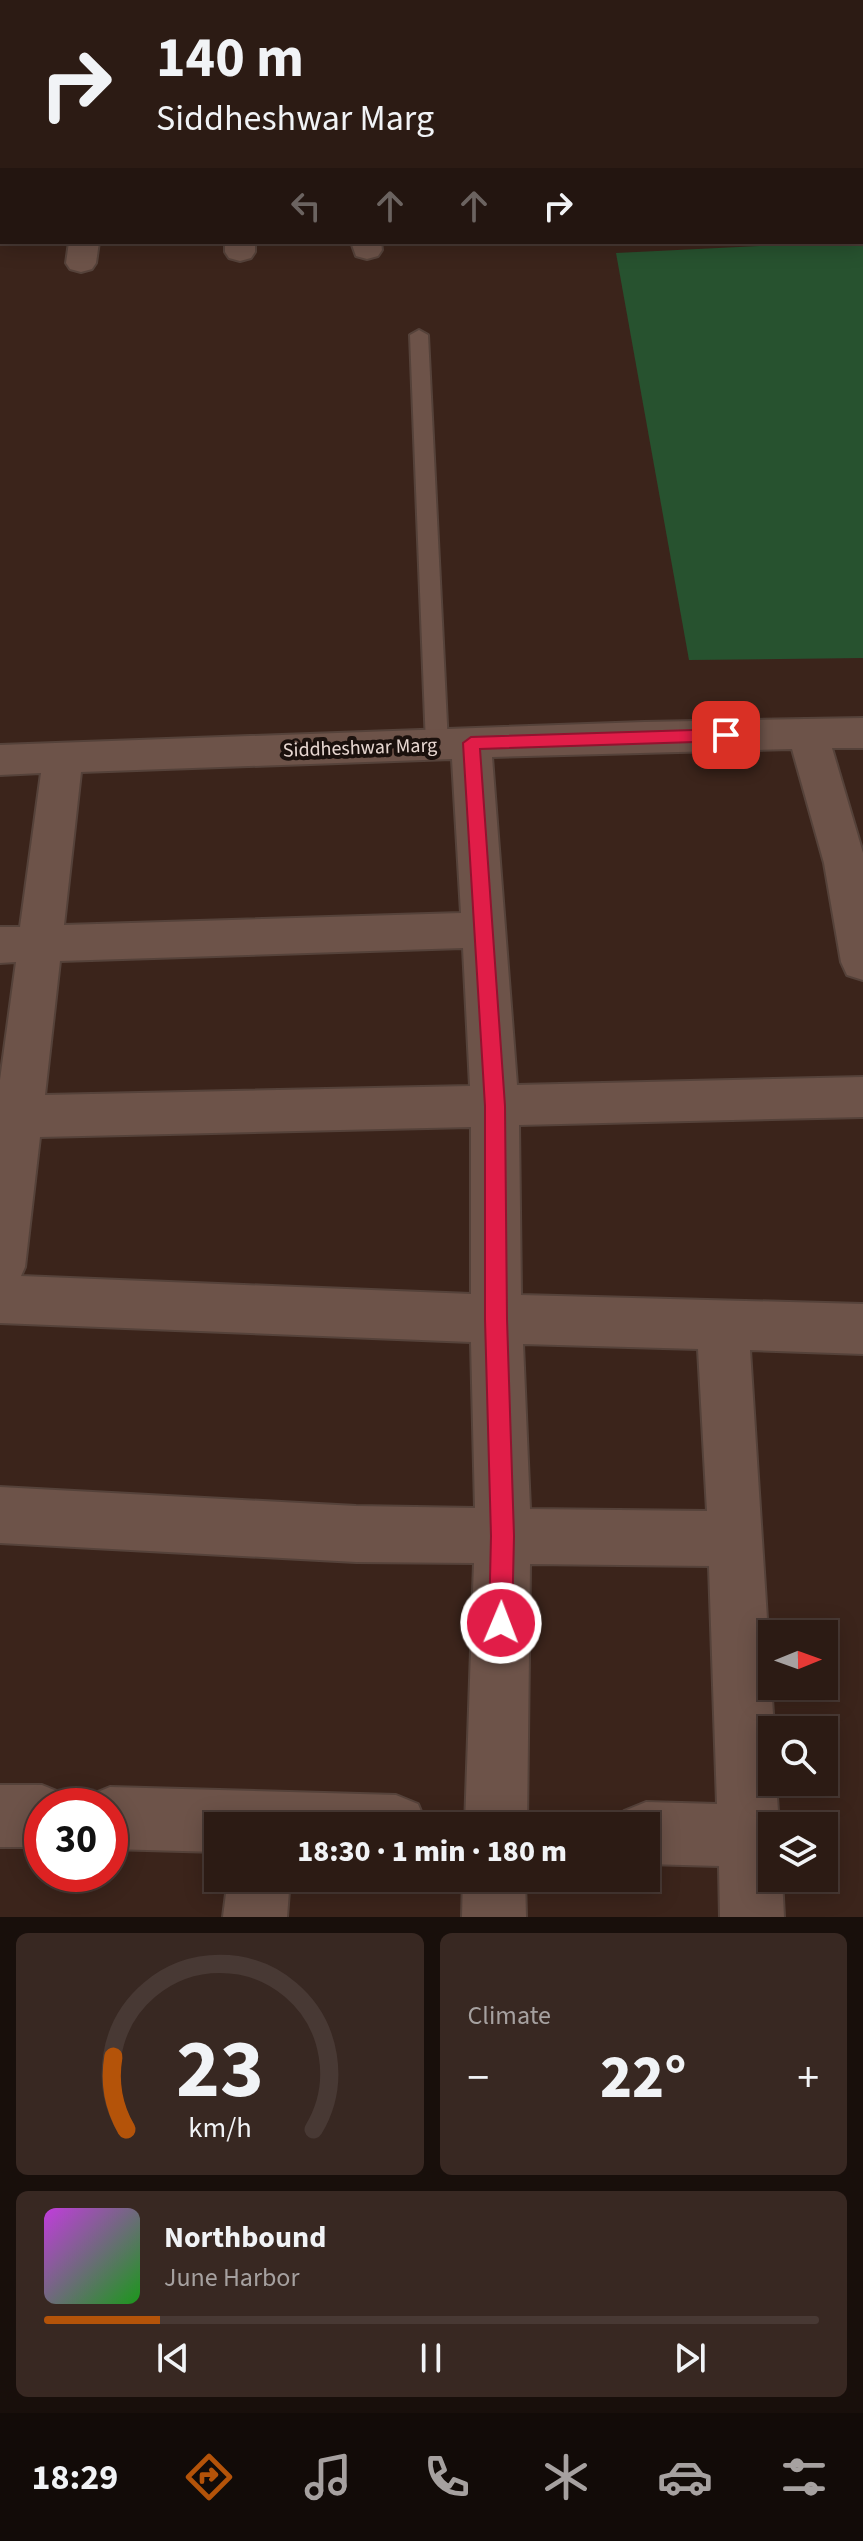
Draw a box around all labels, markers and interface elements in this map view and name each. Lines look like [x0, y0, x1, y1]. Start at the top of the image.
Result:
text: 140 m [156, 19, 304, 98]
icon: right [24, 32, 128, 136]
text: Siddheshwar Marg [156, 93, 434, 144]
icon: left [284, 184, 328, 228]
icon: ahead [368, 184, 412, 228]
icon: ahead [452, 184, 496, 228]
icon: right [536, 184, 580, 228]
pin [692, 701, 760, 769]
icon: arrive [704, 713, 748, 757]
street label: Siddheshwar Marg [282, 731, 438, 765]
position arrow [459, 1581, 543, 1665]
north arrow [758, 1620, 838, 1700]
map controls [758, 1620, 838, 1892]
button: search [758, 1716, 838, 1796]
speed limit sign: 30 [24, 1788, 128, 1892]
button: layers [758, 1812, 838, 1892]
text: 18:30 · 1 min · 180 m [297, 1830, 567, 1873]
text: Climate [468, 1997, 551, 2034]
text: 23 [176, 2011, 264, 2129]
text: 22° [600, 2036, 686, 2121]
text: − [468, 2047, 489, 2110]
text: + [797, 2047, 819, 2110]
text: km/h [188, 2108, 251, 2148]
text: Northbound [164, 2216, 326, 2259]
text: June Harbor [164, 2259, 300, 2296]
icon: previous [151, 2336, 195, 2380]
icon: pause [409, 2336, 453, 2380]
icon: next [668, 2336, 712, 2380]
icon: directions [181, 2449, 237, 2505]
icon: music [300, 2449, 356, 2505]
icon: phone [419, 2449, 475, 2505]
icon: climate [538, 2449, 594, 2505]
icon: car [657, 2449, 713, 2505]
icon: filters [776, 2449, 832, 2505]
text: 18:29 [31, 2452, 118, 2503]

